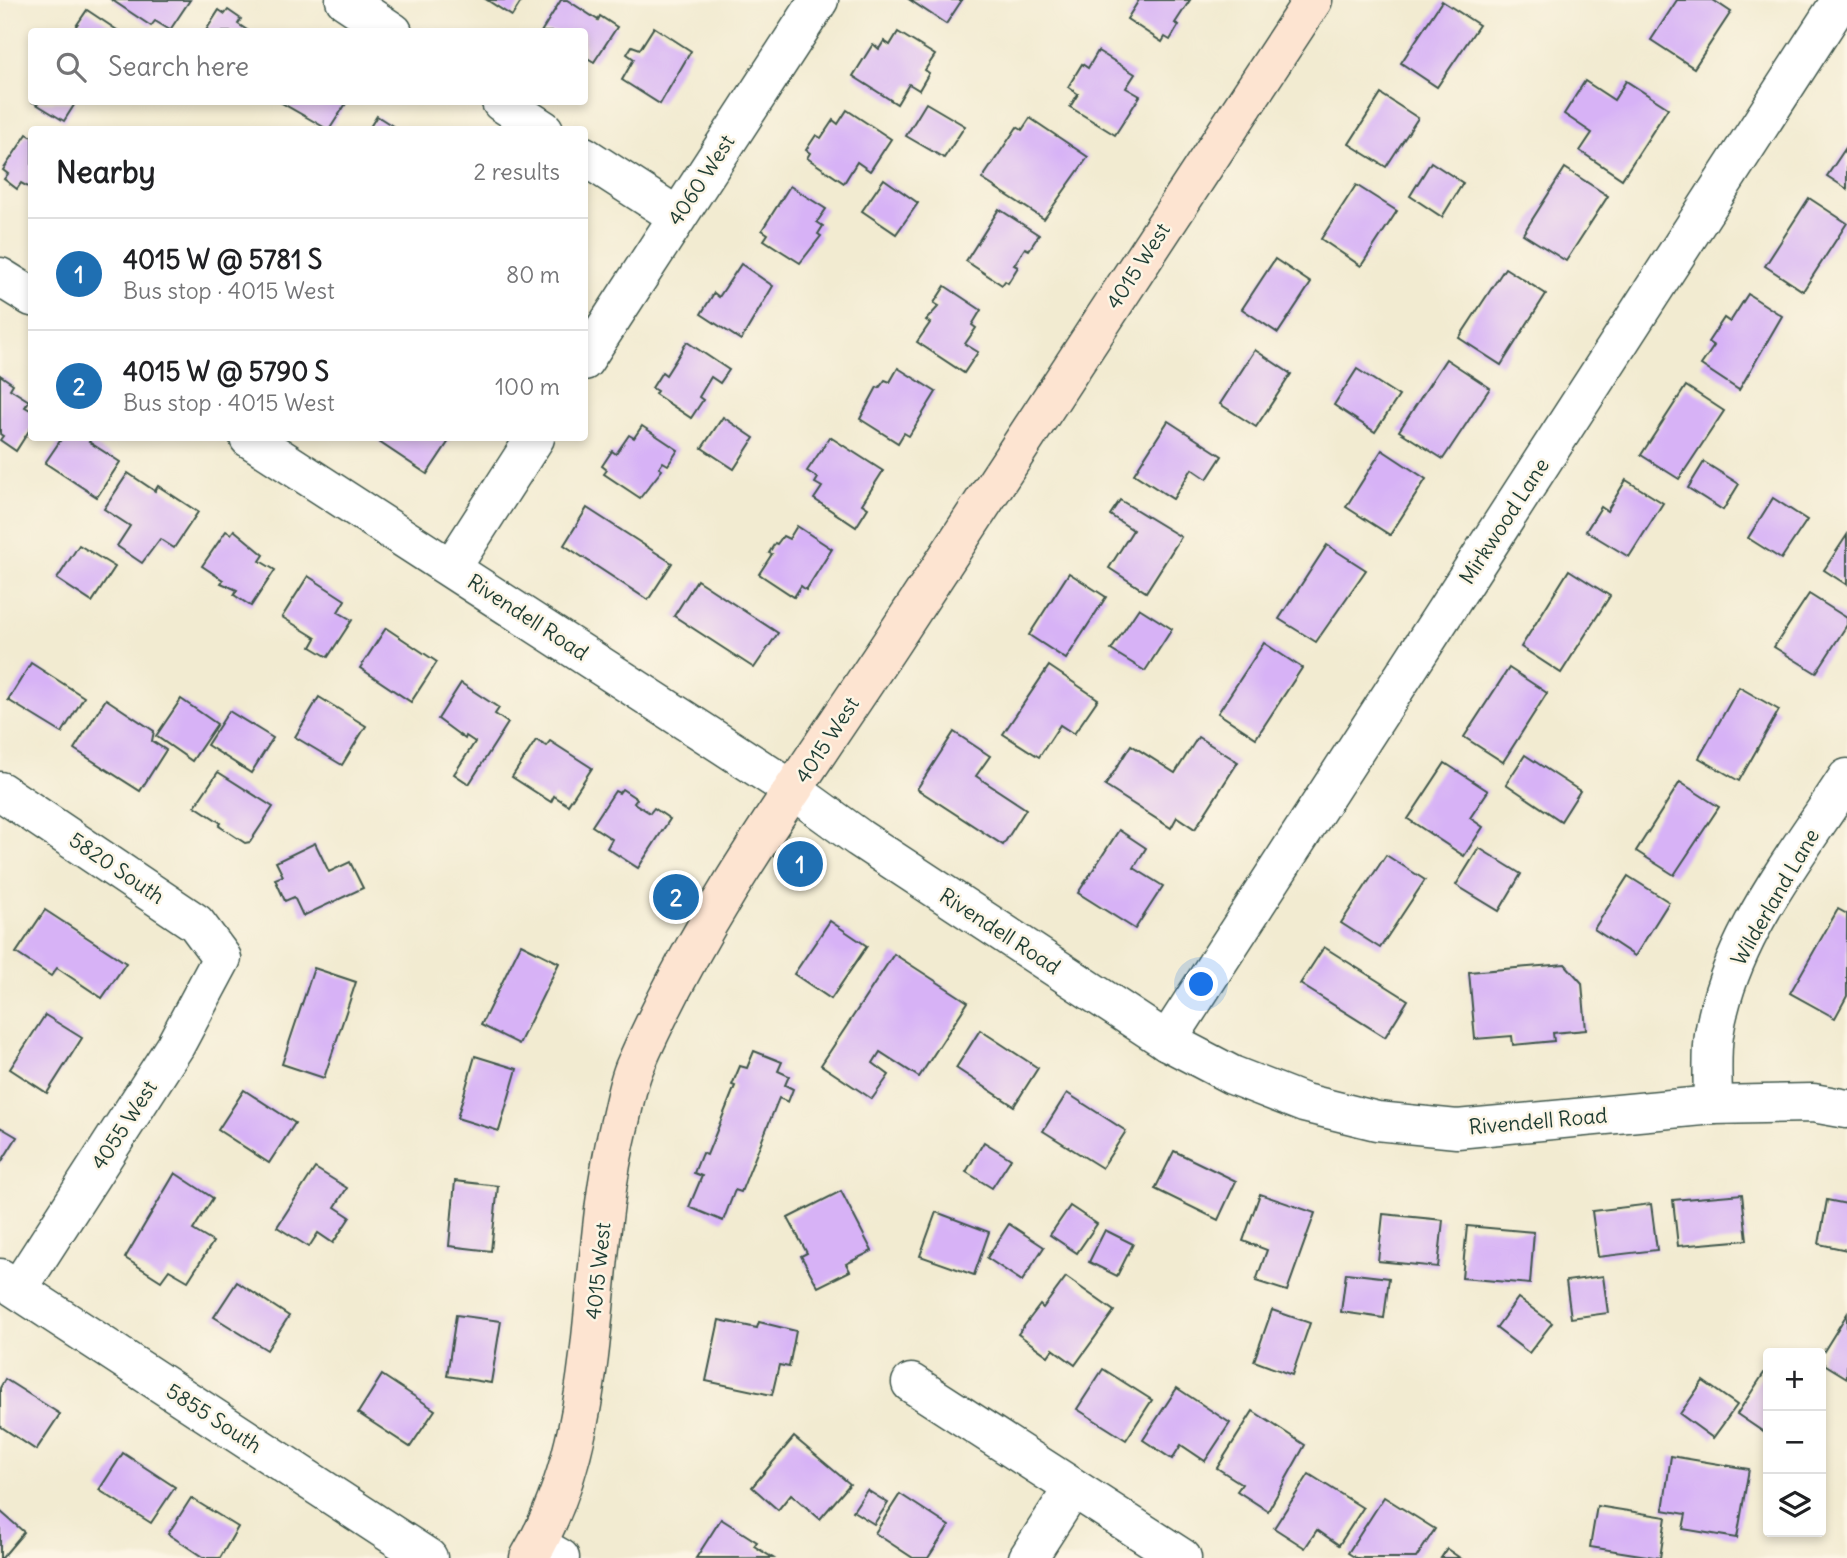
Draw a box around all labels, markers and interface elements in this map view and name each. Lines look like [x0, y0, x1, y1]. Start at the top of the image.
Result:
search box [28, 28, 588, 105]
icon: search [52, 48, 90, 86]
text: Search here [108, 50, 249, 83]
street label: 4060 West [662, 129, 740, 231]
text: Nearby [56, 153, 156, 191]
text: 2 results [474, 157, 560, 186]
street label: 4015 West [1100, 218, 1176, 314]
text: 4015 W @ 5781 S [123, 243, 322, 276]
text: 1 [74, 260, 84, 289]
text: 80 m [506, 260, 560, 289]
text: Bus stop · 4015 West [123, 276, 335, 305]
text: 4015 W @ 5790 S [123, 355, 329, 388]
text: 2 [73, 372, 85, 401]
text: 100 m [495, 372, 560, 401]
text: Bus stop · 4015 West [123, 388, 335, 417]
street label: Mirkwood Lane [1453, 453, 1555, 589]
street label: Rivendell Road [462, 568, 594, 666]
street label: 4015 West [789, 692, 865, 788]
street label: Wilderland Lane [1725, 824, 1825, 970]
street label: 5820 South [64, 826, 170, 910]
pin: 1 [777, 838, 823, 890]
pin: 2 [653, 871, 699, 923]
street label: Rivendell Road [934, 882, 1066, 980]
your location [1184, 967, 1218, 1001]
street label: 4055 West [85, 1075, 163, 1175]
street label: Rivendell Road [1468, 1101, 1608, 1141]
street label: 4015 West [579, 1221, 617, 1321]
map controls [1763, 1348, 1826, 1537]
button: + [1763, 1348, 1826, 1411]
street label: 5855 South [161, 1377, 267, 1459]
button: − [1763, 1411, 1826, 1474]
button: layers [1763, 1474, 1826, 1537]

